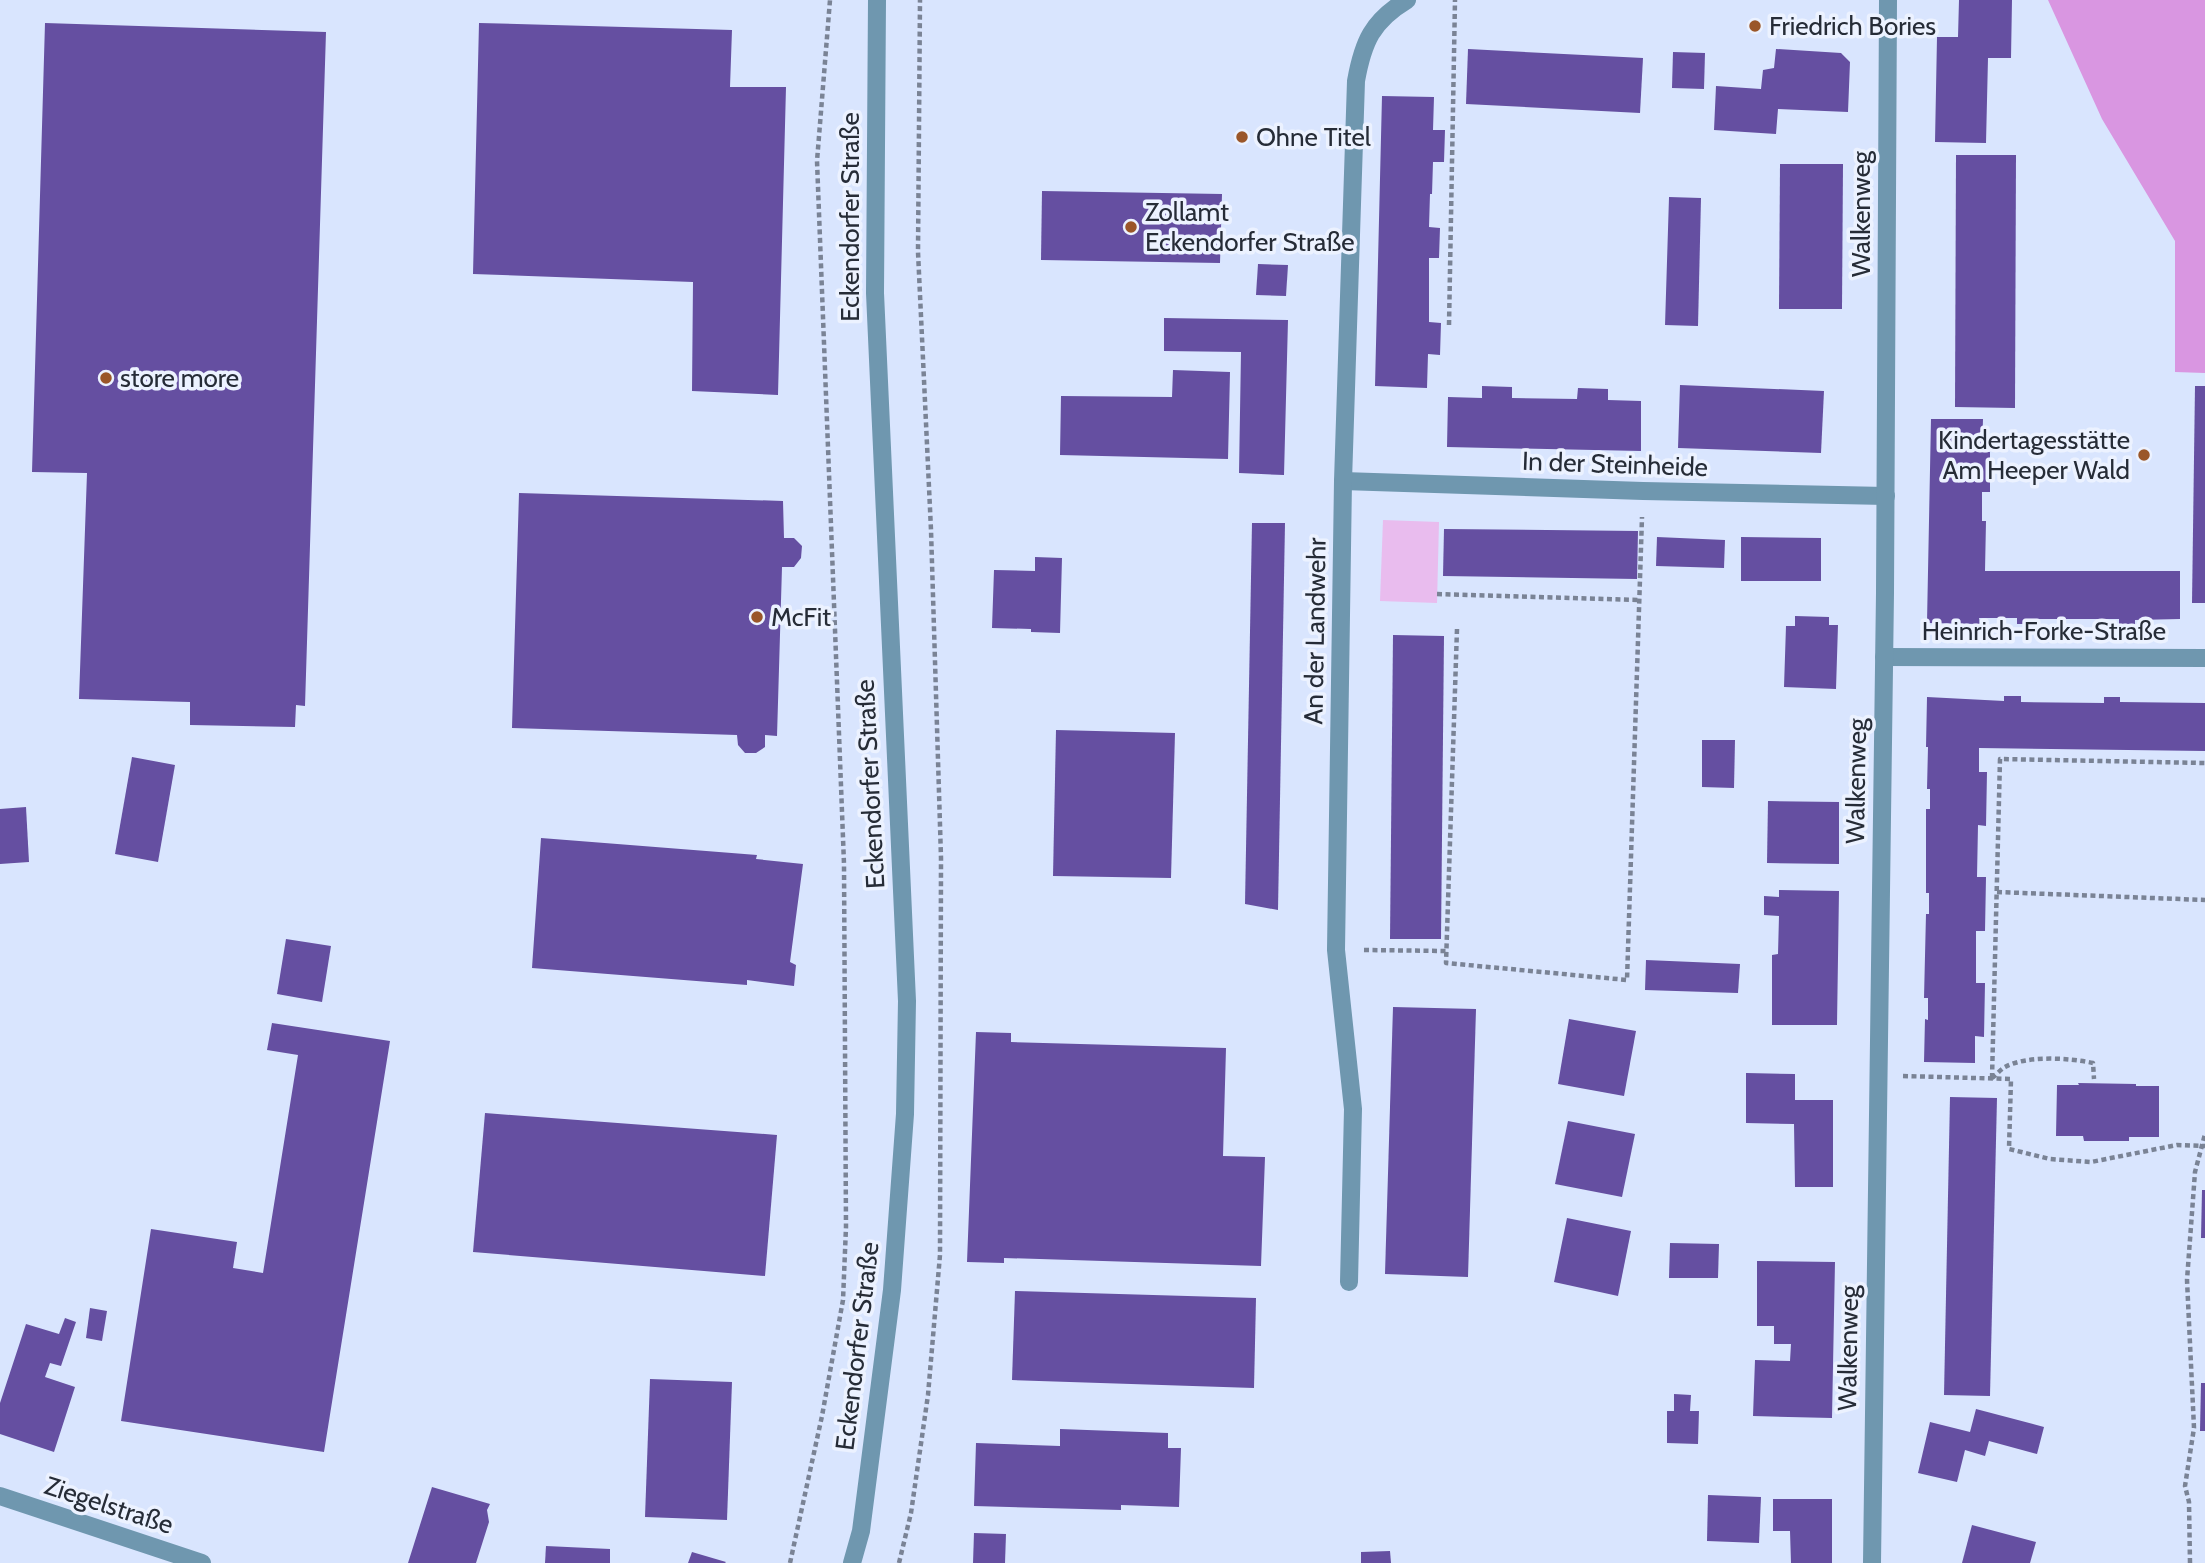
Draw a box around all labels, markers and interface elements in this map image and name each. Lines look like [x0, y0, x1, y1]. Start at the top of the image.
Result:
place label: Friedrich Bories [1769, 10, 1936, 42]
marker: Friedrich Bories [1747, 18, 1763, 34]
street label: Eckendorfer Straße [834, 112, 866, 322]
place label: Ohne Titel [1256, 121, 1371, 153]
marker: Ohne Titel [1234, 129, 1250, 145]
street label: Walkenweg [1845, 150, 1877, 277]
place label: Zollamt Eckendorfer Straße [1145, 196, 1355, 258]
marker: Zollamt Eckendorfer Straße [1123, 219, 1139, 235]
place label: store more [120, 362, 239, 394]
marker: store more [98, 370, 114, 386]
place label: Kindertagesstätte Am Heeper Wald [1938, 424, 2130, 486]
street label: In der Steinheide [1521, 445, 1709, 483]
marker: Kindertagesstätte Am Heeper Wald [2136, 447, 2152, 463]
street label: An der Landwehr [1297, 536, 1333, 725]
place label: McFit [771, 601, 831, 633]
marker: McFit [749, 609, 765, 625]
street label: Heinrich-Forke-Straße [1922, 615, 2166, 647]
street label: Eckendorfer Straße [849, 678, 891, 890]
street label: Walkenweg [1839, 717, 1873, 844]
street label: Eckendorfer Straße [828, 1240, 886, 1452]
street label: Walkenweg [1831, 1284, 1865, 1411]
street label: Ziegelstraße [41, 1469, 177, 1541]

